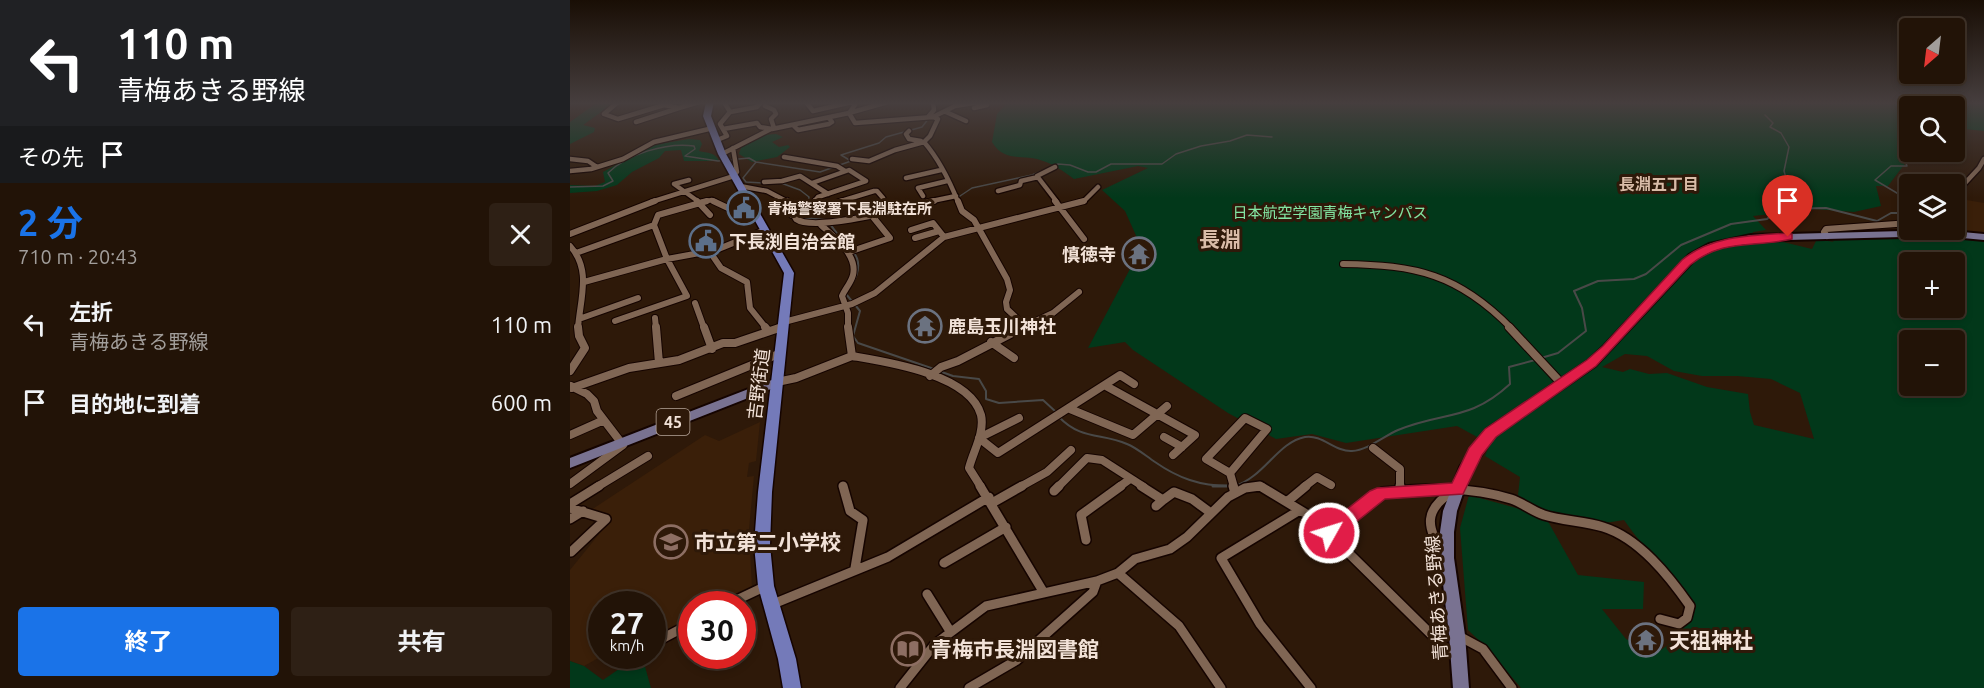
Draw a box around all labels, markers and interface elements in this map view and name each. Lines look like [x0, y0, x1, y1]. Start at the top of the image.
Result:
north arrow [1899, 18, 1965, 84]
map controls [1899, 18, 1965, 396]
text: 110 m [117, 20, 234, 67]
icon: left [18, 24, 96, 102]
text: 青梅あきる野線 [117, 75, 305, 105]
button: search [1899, 96, 1965, 162]
icon: arrive [96, 138, 129, 171]
text: その先 [18, 144, 84, 169]
button: layers [1899, 174, 1965, 240]
district label: 長淵五丁目 [1619, 175, 1699, 193]
pin [1762, 175, 1813, 237]
icon: arrive [1771, 184, 1804, 217]
public building icon: 青梅警察署下長淵駐在所 [726, 190, 762, 226]
place label: 青梅警察署下長淵駐在所 [767, 200, 932, 217]
text: 2 分 [18, 202, 83, 243]
button: close [489, 203, 552, 266]
park label: 日本航空学園青梅キャンパス [1232, 204, 1428, 221]
public building icon: 下長渕自治会館 [688, 223, 724, 259]
district label: 長淵 [1199, 227, 1241, 251]
place label: 下長渕自治会館 [729, 231, 855, 251]
temple icon: 慎徳寺 [1121, 236, 1157, 272]
place label: 慎徳寺 [1062, 244, 1116, 264]
text: 710 m · 20:43 [18, 245, 138, 268]
button: + [1899, 252, 1965, 318]
text: 左折 [69, 299, 113, 324]
icon: left [18, 308, 51, 341]
temple icon: 鹿島玉川神社 [907, 308, 943, 344]
text: 110 m [491, 312, 552, 337]
place label: 鹿島玉川神社 [948, 316, 1056, 336]
text: 青梅あきる野線 [69, 330, 209, 353]
button: − [1899, 330, 1965, 396]
street label: 吉野街道 [744, 347, 772, 421]
icon: arrive [18, 386, 51, 419]
text: 600 m [491, 390, 552, 415]
text: 目的地に到着 [69, 391, 201, 416]
road number: 45 [656, 409, 690, 435]
position arrow [1297, 501, 1361, 565]
school or university icon: 市立第二小学校 [653, 524, 689, 560]
place label: 市立第二小学校 [694, 530, 841, 554]
street label: 青梅あきる野線 [1422, 535, 1450, 661]
speed limit sign: 30 [678, 591, 756, 669]
text: 27 [610, 606, 644, 640]
button: 終了 [18, 607, 279, 676]
button: 共有 [291, 607, 552, 676]
temple icon: 天祖神社 [1628, 622, 1664, 658]
place label: 天祖神社 [1669, 628, 1753, 652]
library icon: 青梅市長淵図書館 [890, 631, 926, 667]
text: km/h [610, 637, 644, 654]
place label: 青梅市長淵図書館 [931, 637, 1099, 661]

